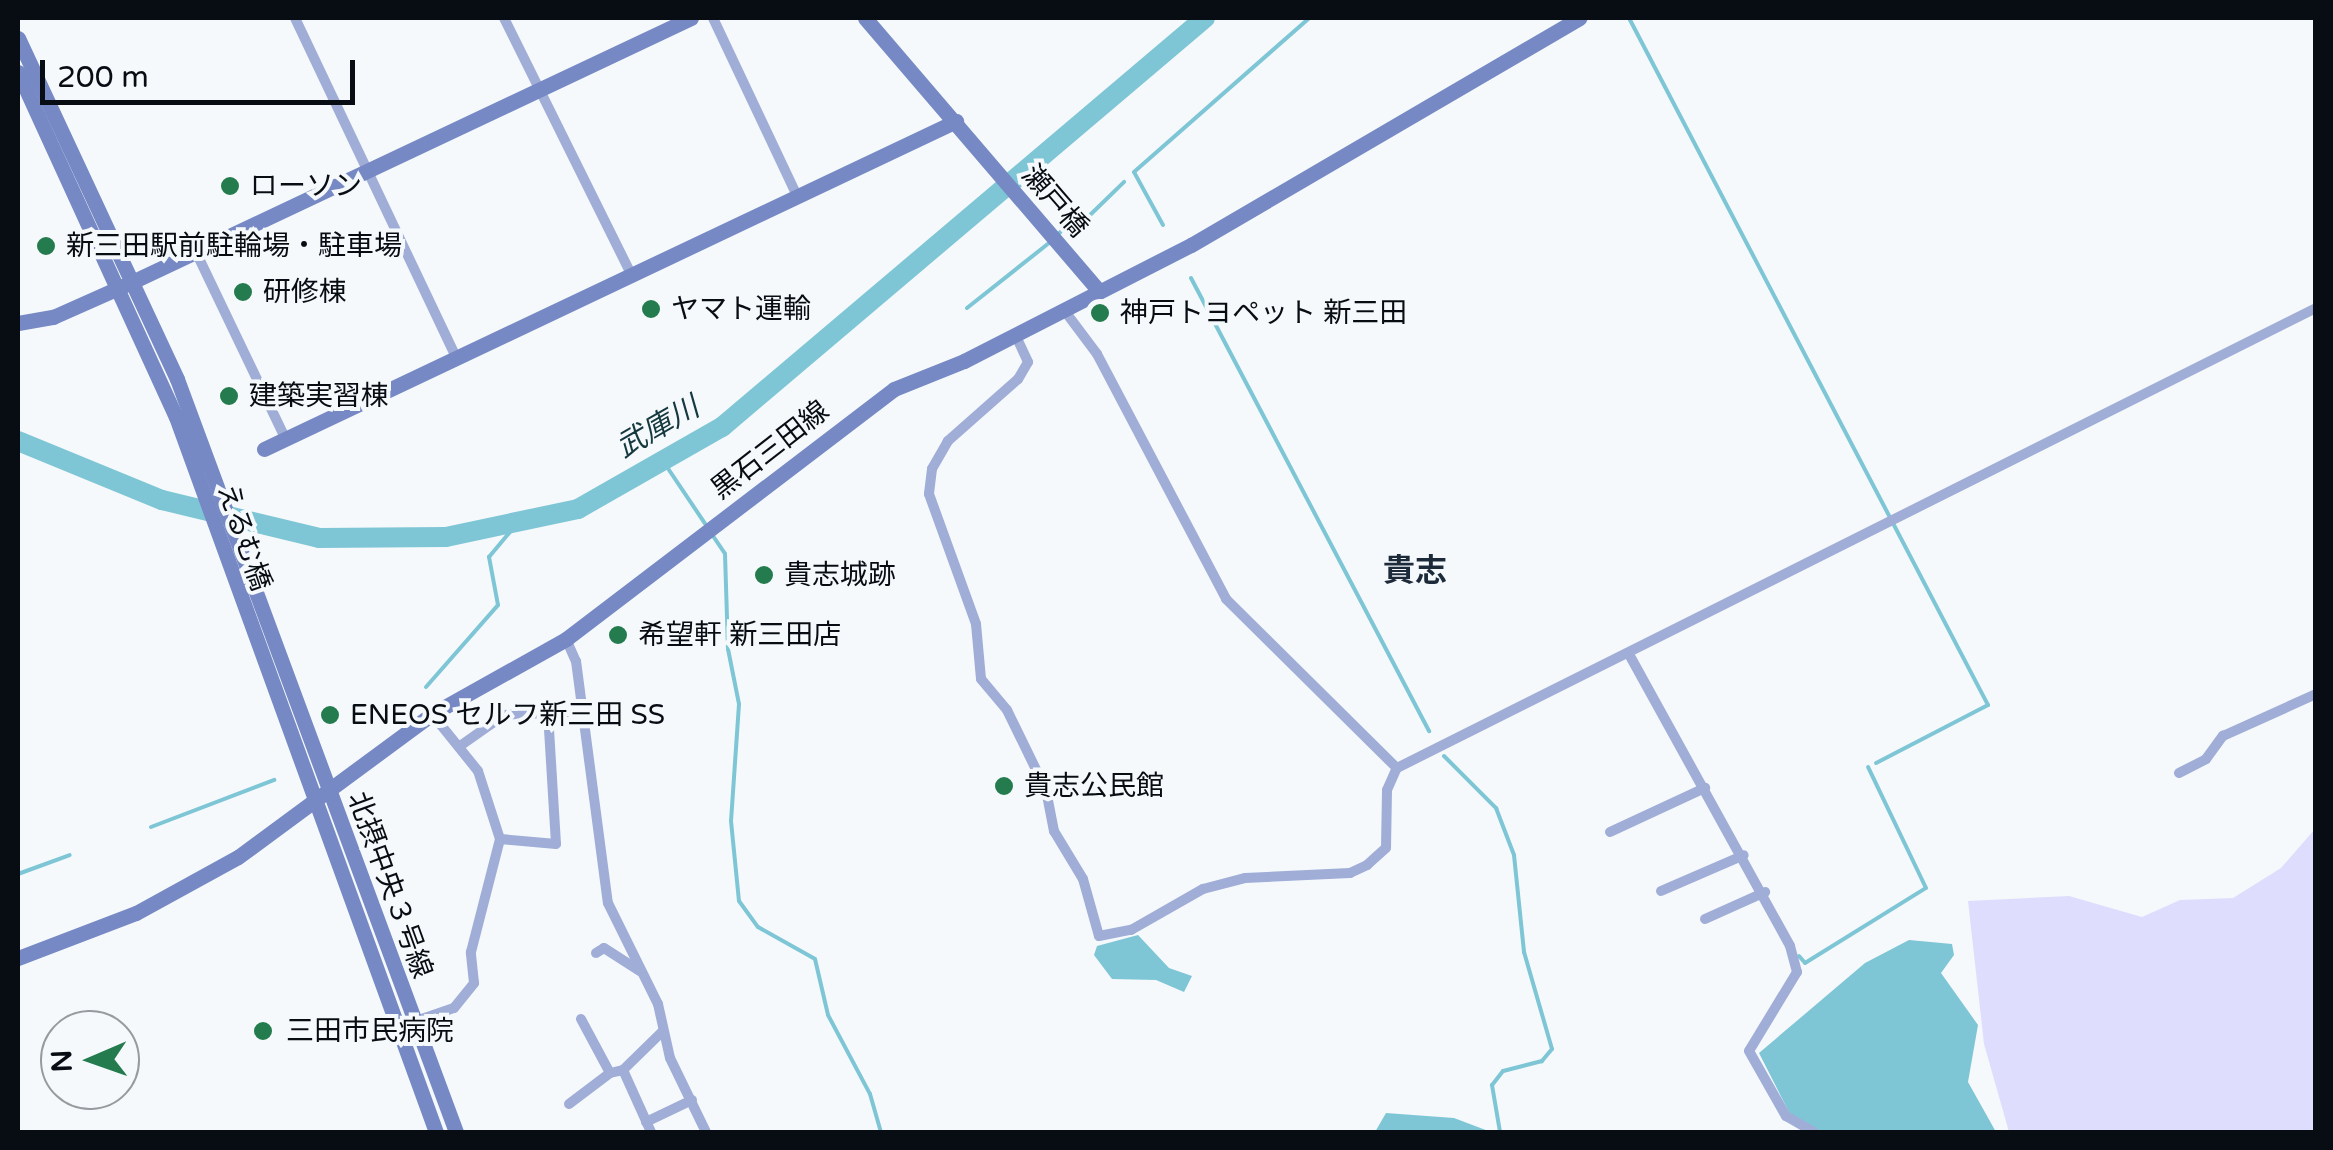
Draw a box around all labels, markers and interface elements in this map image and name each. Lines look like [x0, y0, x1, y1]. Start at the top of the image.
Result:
scale bar [45, 40, 360, 102]
text: 200 m [57, 59, 149, 96]
street label: 瀬戸橋 [1015, 158, 1095, 244]
place label: ローソン [250, 169, 362, 203]
marker: ローソン [219, 175, 241, 197]
place label: 新三田駅前駐輪場・駐車場 [66, 229, 402, 263]
marker: 新三田駅前駐輪場・駐車場 [35, 235, 57, 257]
place label: 研修棟 [263, 275, 347, 309]
marker: 研修棟 [232, 281, 254, 303]
place label: ヤマト運輸 [671, 292, 811, 326]
place label: 神戸トヨペット 新三田 [1120, 296, 1407, 330]
marker: ヤマト運輸 [640, 298, 662, 320]
marker: 神戸トヨペット 新三田 [1089, 302, 1111, 324]
place label: 建築実習棟 [249, 379, 389, 413]
marker: 建築実習棟 [218, 385, 240, 407]
water label: 武庫川 [610, 390, 706, 466]
street label: 黒石三田線 [704, 394, 836, 506]
street label: えるむ橋 [210, 479, 278, 595]
district label: 貴志 [1383, 552, 1447, 590]
place label: 貴志城跡 [784, 558, 896, 592]
marker: 貴志城跡 [753, 564, 775, 586]
place label: 希望軒 新三田店 [638, 618, 841, 652]
marker: 希望軒 新三田店 [607, 624, 629, 646]
place label: ENEOS セルフ新三田 SS [350, 698, 665, 732]
marker: ENEOS セルフ新三田 SS [319, 704, 341, 726]
place label: 貴志公民館 [1024, 769, 1164, 803]
marker: 貴志公民館 [993, 775, 1015, 797]
street label: 北摂中央３号線 [341, 787, 439, 983]
north arrow [40, 1010, 140, 1110]
place label: 三田市民病院 [286, 1014, 454, 1048]
marker: 三田市民病院 [250, 1018, 276, 1044]
text: N [45, 1049, 79, 1073]

